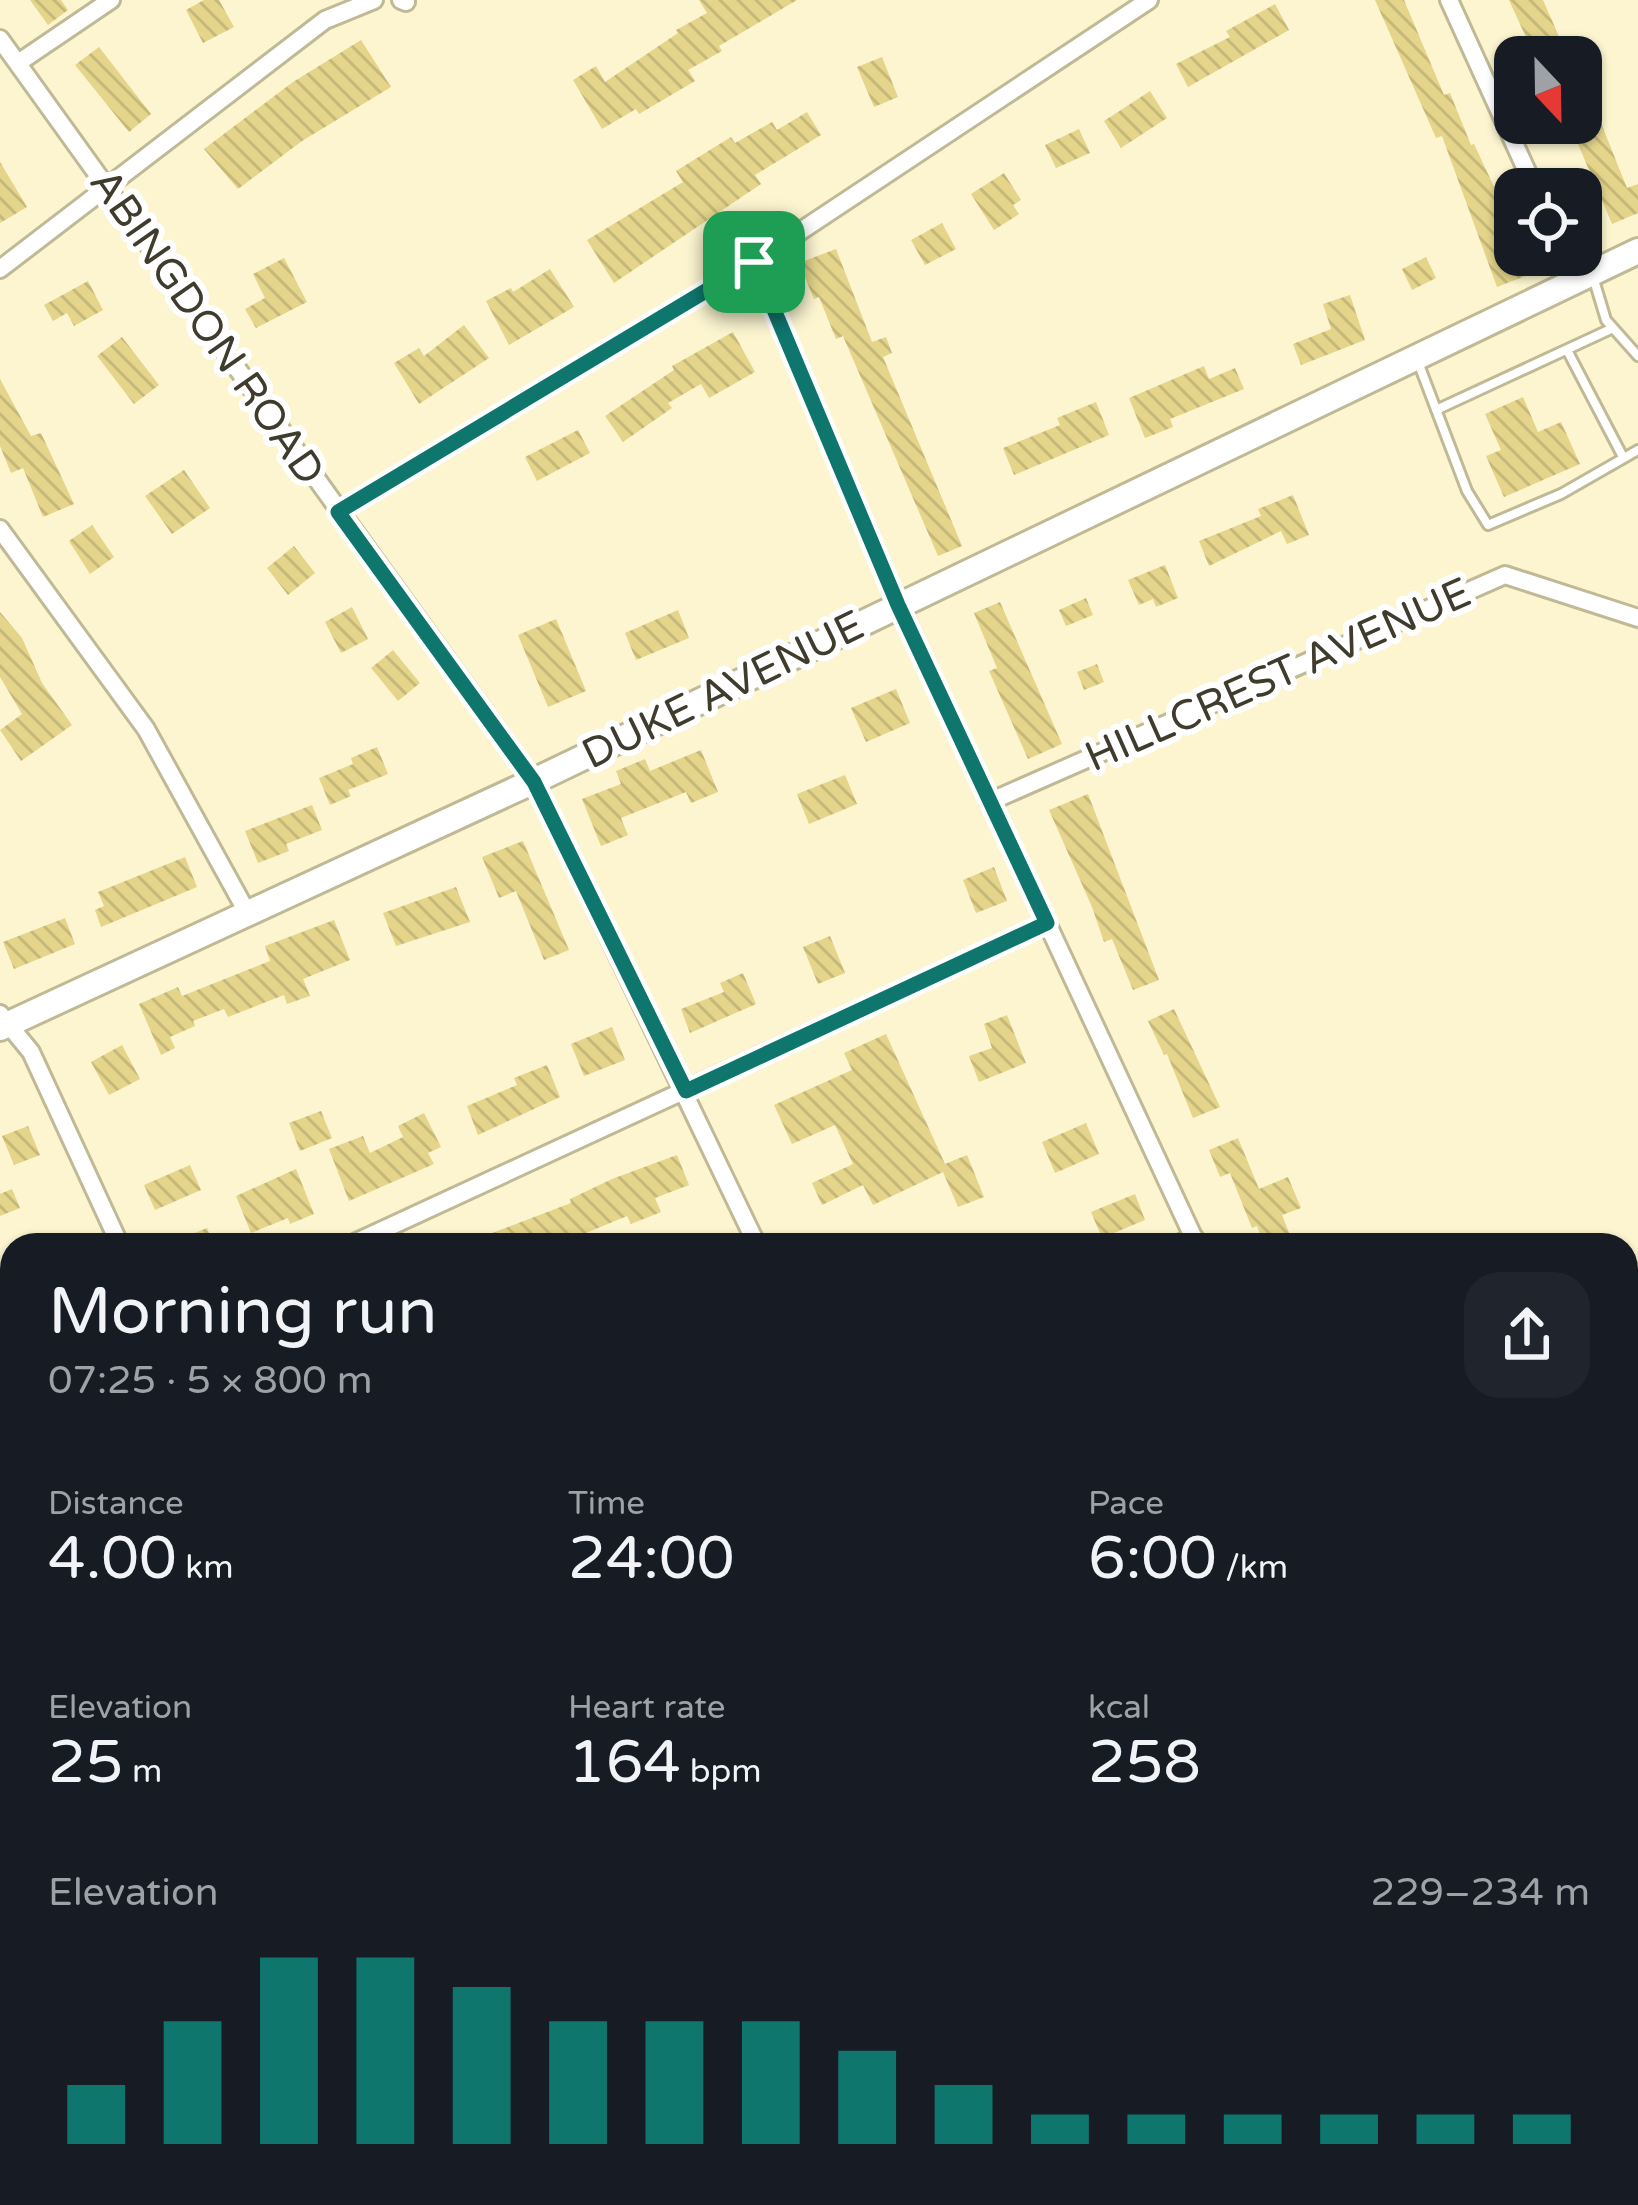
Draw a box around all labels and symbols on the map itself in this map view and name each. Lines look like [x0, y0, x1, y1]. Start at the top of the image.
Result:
north arrow [1494, 36, 1602, 144]
street label: ABINGDON ROAD [79, 159, 335, 495]
pin [703, 211, 805, 313]
street label: HILLCREST AVENUE [1077, 567, 1479, 783]
street label: DUKE AVENUE [574, 600, 872, 780]

